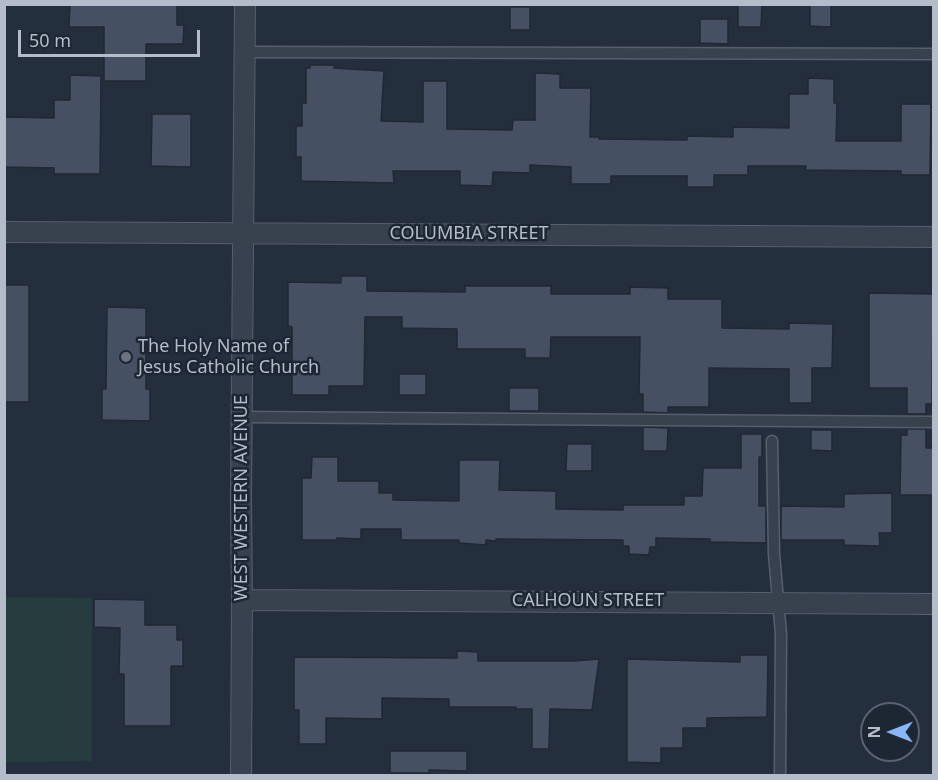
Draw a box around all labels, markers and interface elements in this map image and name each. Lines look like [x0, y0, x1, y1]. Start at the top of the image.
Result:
scale bar [21, 18, 202, 56]
text: 50 m [29, 28, 71, 52]
street label: COLUMBIA STREET [390, 223, 548, 245]
place label: The Holy Name of Jesus Catholic Church [138, 336, 319, 378]
marker: The Holy Name of Jesus Catholic Church [119, 350, 133, 364]
street label: WEST WESTERN AVENUE [231, 395, 253, 601]
street label: CALHOUN STREET [512, 590, 664, 612]
north arrow [860, 702, 920, 762]
text: N [863, 726, 885, 739]

